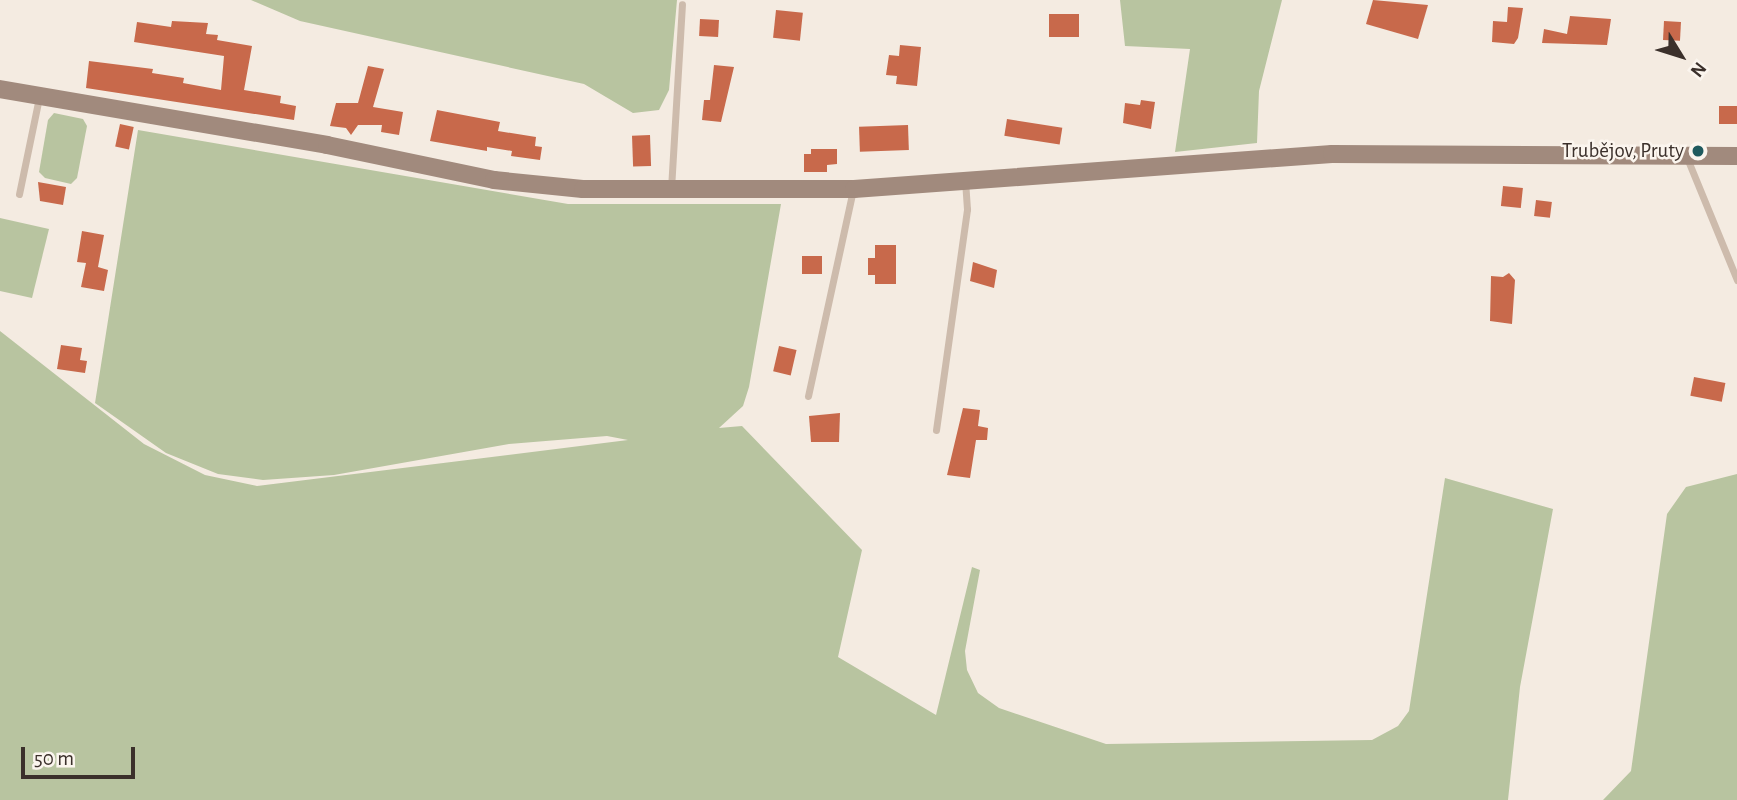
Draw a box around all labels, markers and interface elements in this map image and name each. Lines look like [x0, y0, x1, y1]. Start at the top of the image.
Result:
north arrow [1646, 21, 1716, 91]
text: N [1686, 58, 1709, 80]
place label: Trubějov, Pruty [1562, 138, 1684, 164]
marker: Trubějov, Pruty [1690, 143, 1706, 159]
scale bar [24, 734, 138, 778]
text: 50 m [34, 748, 74, 769]

